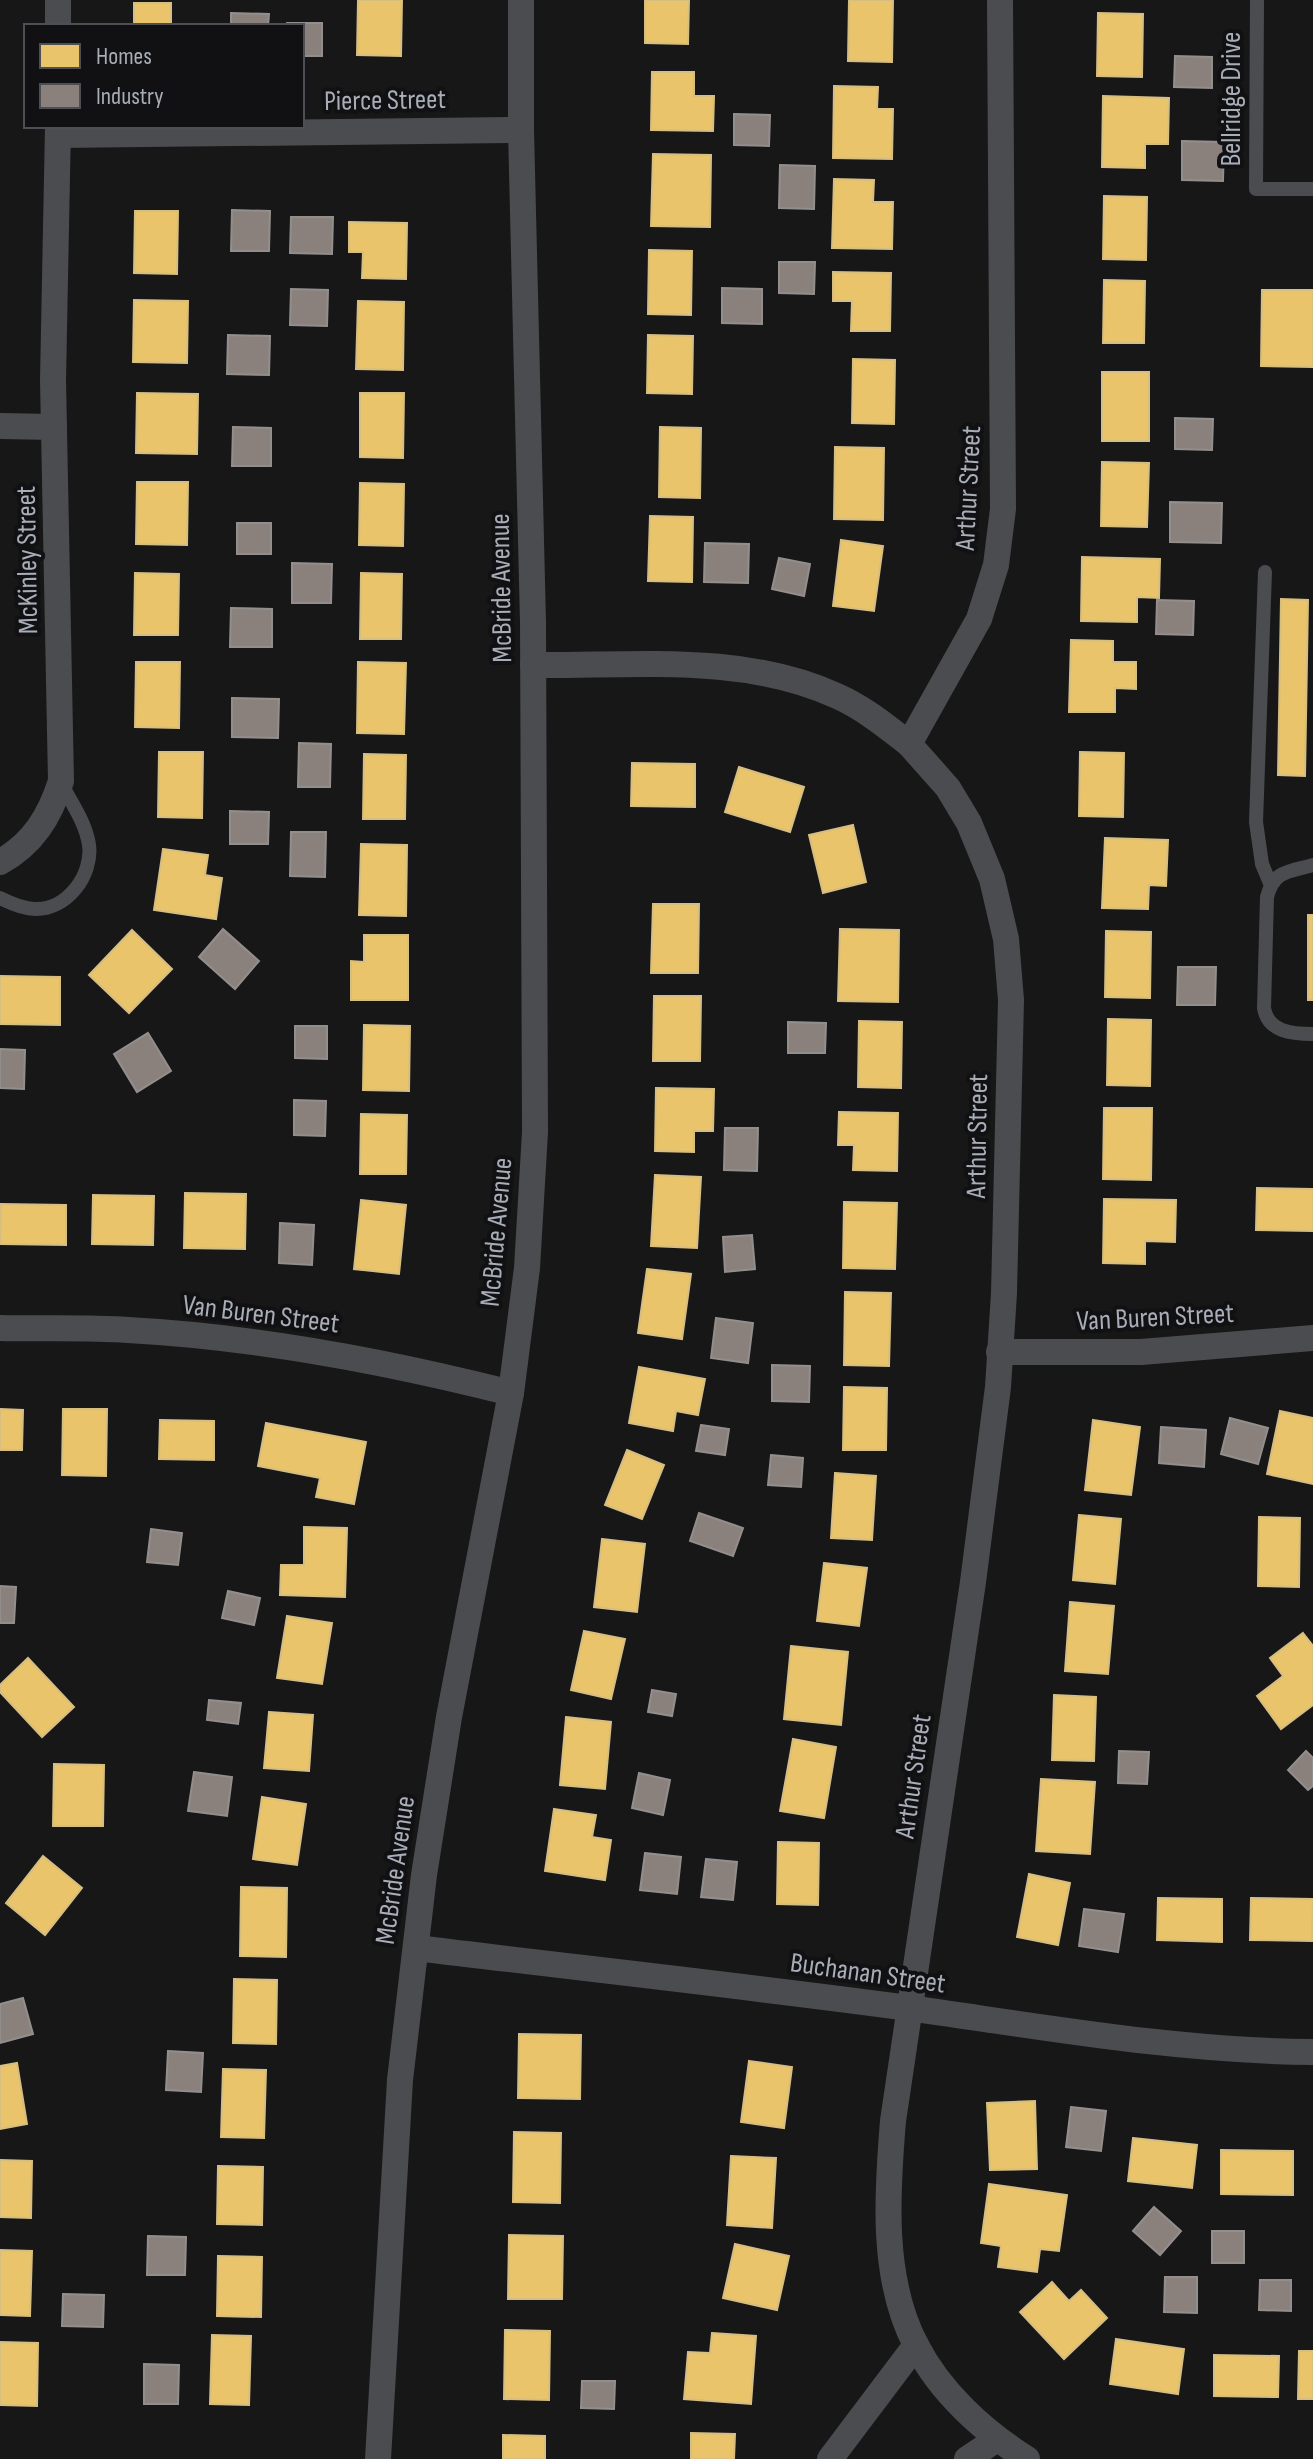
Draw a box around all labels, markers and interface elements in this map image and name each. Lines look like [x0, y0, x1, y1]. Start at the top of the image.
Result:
legend [24, 24, 304, 128]
street label: Bellridge Drive [1215, 32, 1248, 166]
text: Homes [96, 42, 152, 71]
text: Industry [96, 82, 163, 111]
street label: Pierce Street [324, 83, 446, 118]
street label: Arthur Street [949, 425, 988, 552]
street label: McKinley Street [10, 486, 45, 634]
street label: McBride Avenue [484, 513, 519, 663]
street label: Arthur Street [960, 1073, 995, 1200]
street label: McBride Avenue [474, 1156, 519, 1308]
street label: Van Buren Street [181, 1289, 341, 1340]
street label: Van Buren Street [1076, 1297, 1235, 1338]
street label: Arthur Street [888, 1712, 939, 1841]
street label: McBride Avenue [369, 1794, 422, 1946]
street label: Buchanan Street [788, 1946, 948, 2001]

